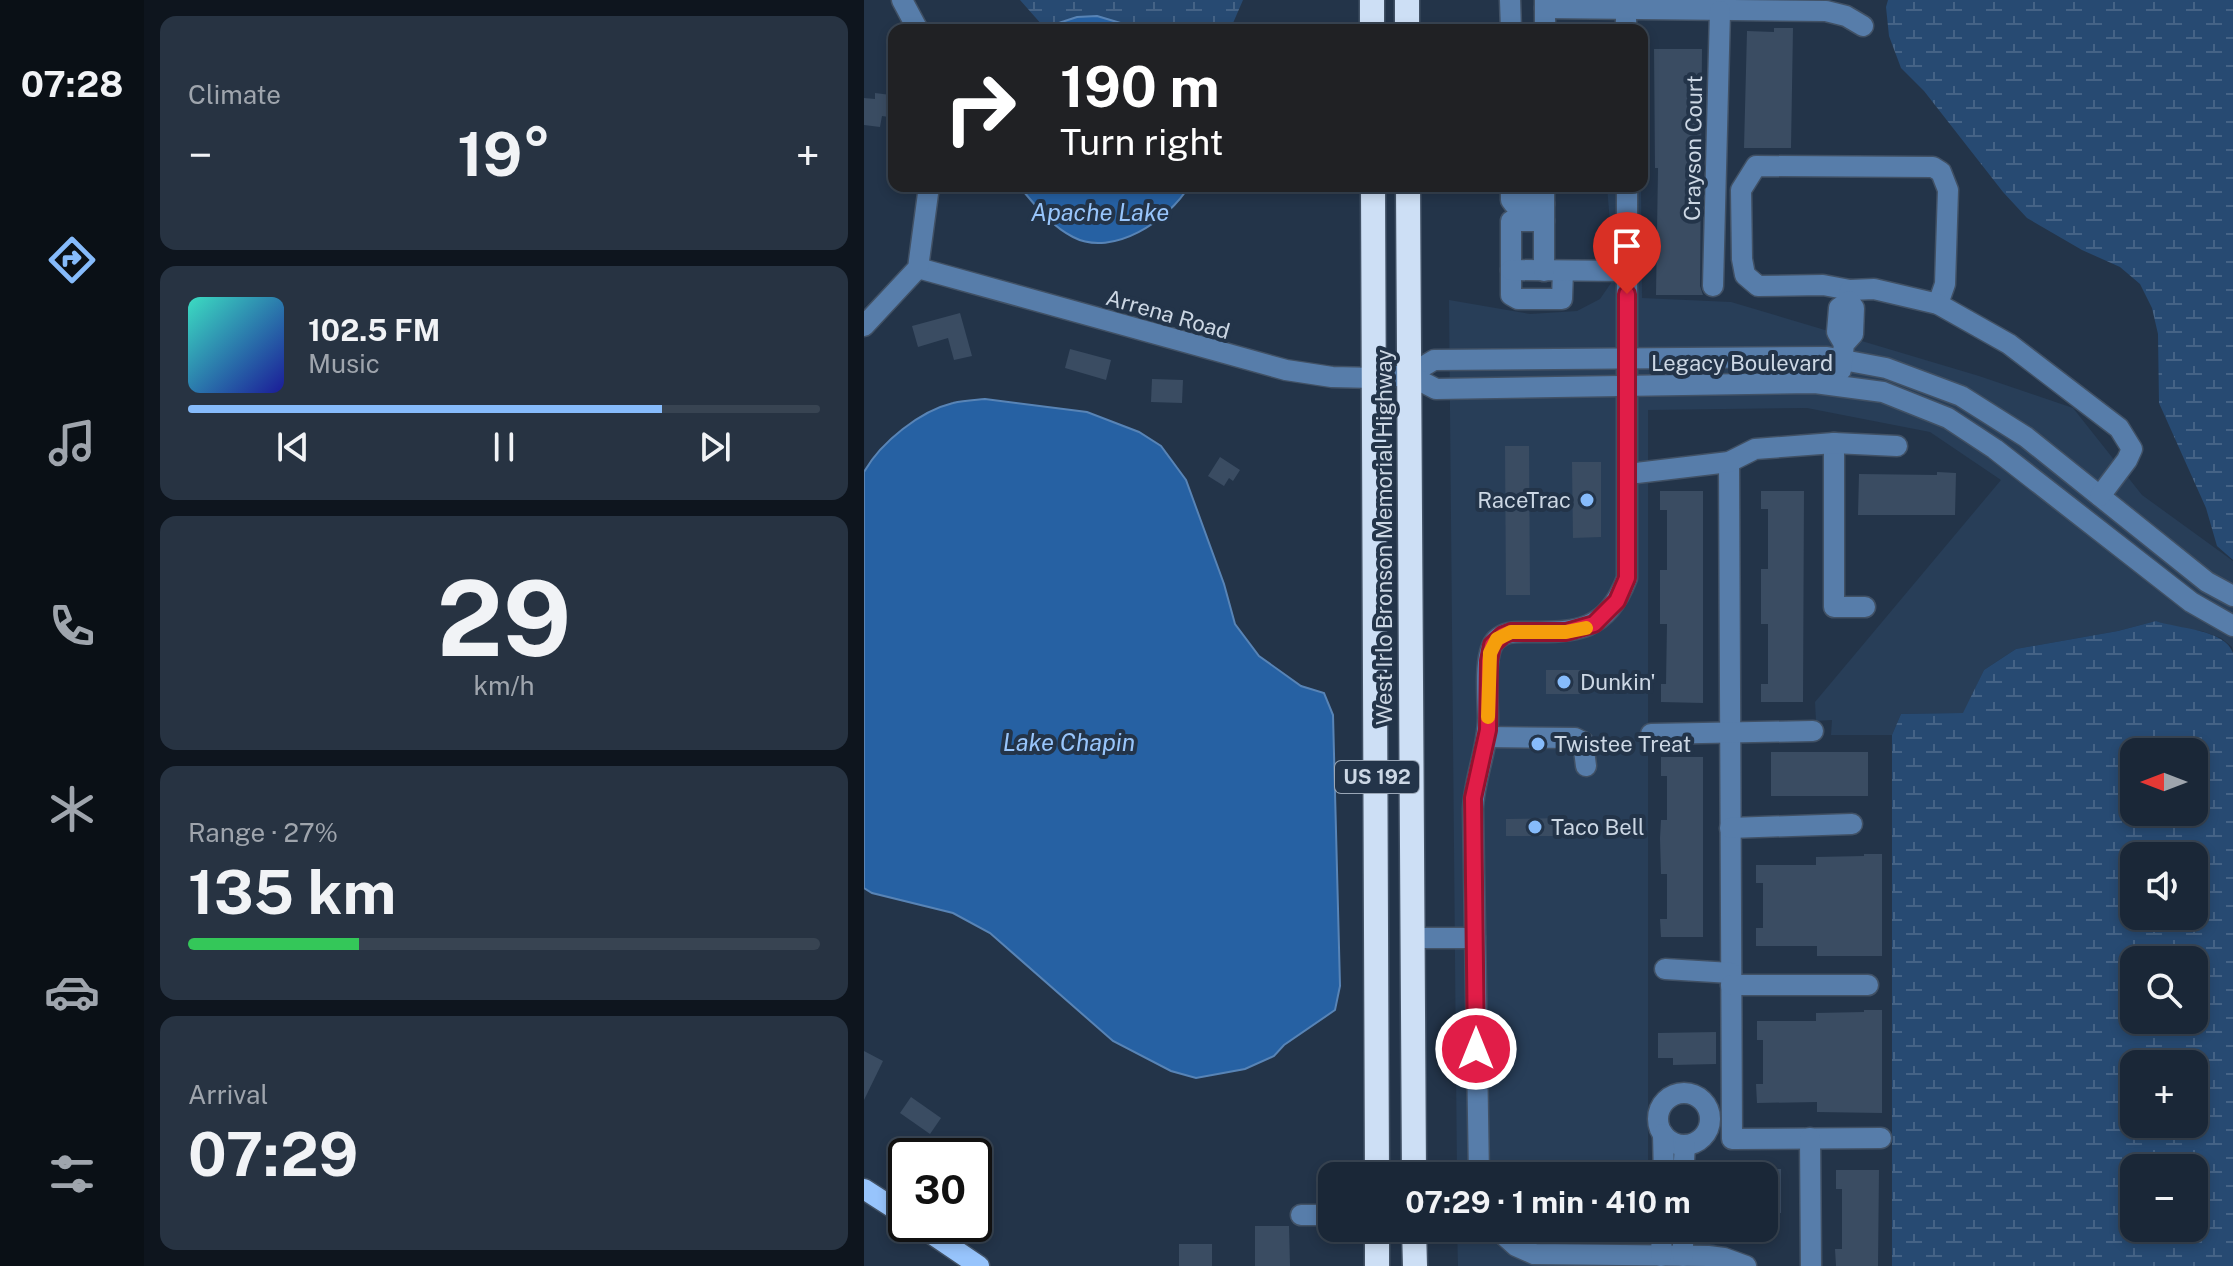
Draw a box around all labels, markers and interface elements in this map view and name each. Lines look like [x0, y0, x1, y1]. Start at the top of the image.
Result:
text: 190 m [1060, 54, 1220, 120]
icon: right [928, 56, 1032, 160]
text: 07:28 [21, 63, 123, 105]
street label: Crayson Court [1679, 75, 1707, 221]
text: Climate [188, 79, 281, 110]
text: 19° [457, 119, 551, 190]
text: Turn right [1060, 121, 1223, 163]
text: − [188, 129, 212, 181]
text: + [796, 129, 820, 181]
water label: Apache Lake [1031, 198, 1169, 226]
pin [1593, 212, 1661, 294]
icon: arrive [1605, 224, 1649, 268]
icon: directions [44, 232, 100, 288]
street label: Arrena Road [1103, 284, 1233, 344]
text: 102.5 FM [308, 312, 440, 348]
text: Music [308, 348, 380, 379]
street label: West Irlo Bronson Memorial Highway [1371, 349, 1397, 725]
street label: Legacy Boulevard [1651, 350, 1833, 376]
icon: music [44, 415, 100, 471]
icon: previous [271, 425, 315, 469]
icon: pause [482, 425, 526, 469]
icon: next [693, 425, 737, 469]
place label: RaceTrac [1477, 487, 1571, 513]
marker: RaceTrac [1578, 491, 1596, 509]
text: 29 [437, 557, 571, 679]
icon: phone [44, 598, 100, 654]
place label: Dunkin' [1580, 669, 1656, 695]
text: km/h [473, 670, 535, 701]
marker: Dunkin' [1555, 673, 1573, 691]
water label: Lake Chapin [1003, 728, 1135, 756]
place label: Twistee Treat [1554, 731, 1691, 757]
marker: Twistee Treat [1529, 735, 1547, 753]
north arrow [2120, 738, 2208, 826]
map controls [2120, 738, 2208, 1242]
road number: US 192 [1335, 761, 1419, 793]
icon: climate [44, 781, 100, 837]
place label: Taco Bell [1551, 814, 1645, 840]
text: Range · 27% [188, 817, 338, 848]
marker: Taco Bell [1526, 818, 1544, 836]
button: sound [2120, 842, 2208, 930]
text: 135 km [188, 857, 396, 928]
button: search [2120, 946, 2208, 1034]
icon: car [44, 964, 100, 1020]
position arrow [1434, 1007, 1518, 1091]
button: + [2120, 1050, 2208, 1138]
text: Arrival [188, 1079, 268, 1110]
text: 07:29 [188, 1119, 358, 1190]
speed limit sign: 30 [888, 1138, 992, 1242]
icon: filters [44, 1146, 100, 1202]
button: − [2120, 1154, 2208, 1242]
text: 07:29 · 1 min · 410 m [1405, 1184, 1691, 1220]

